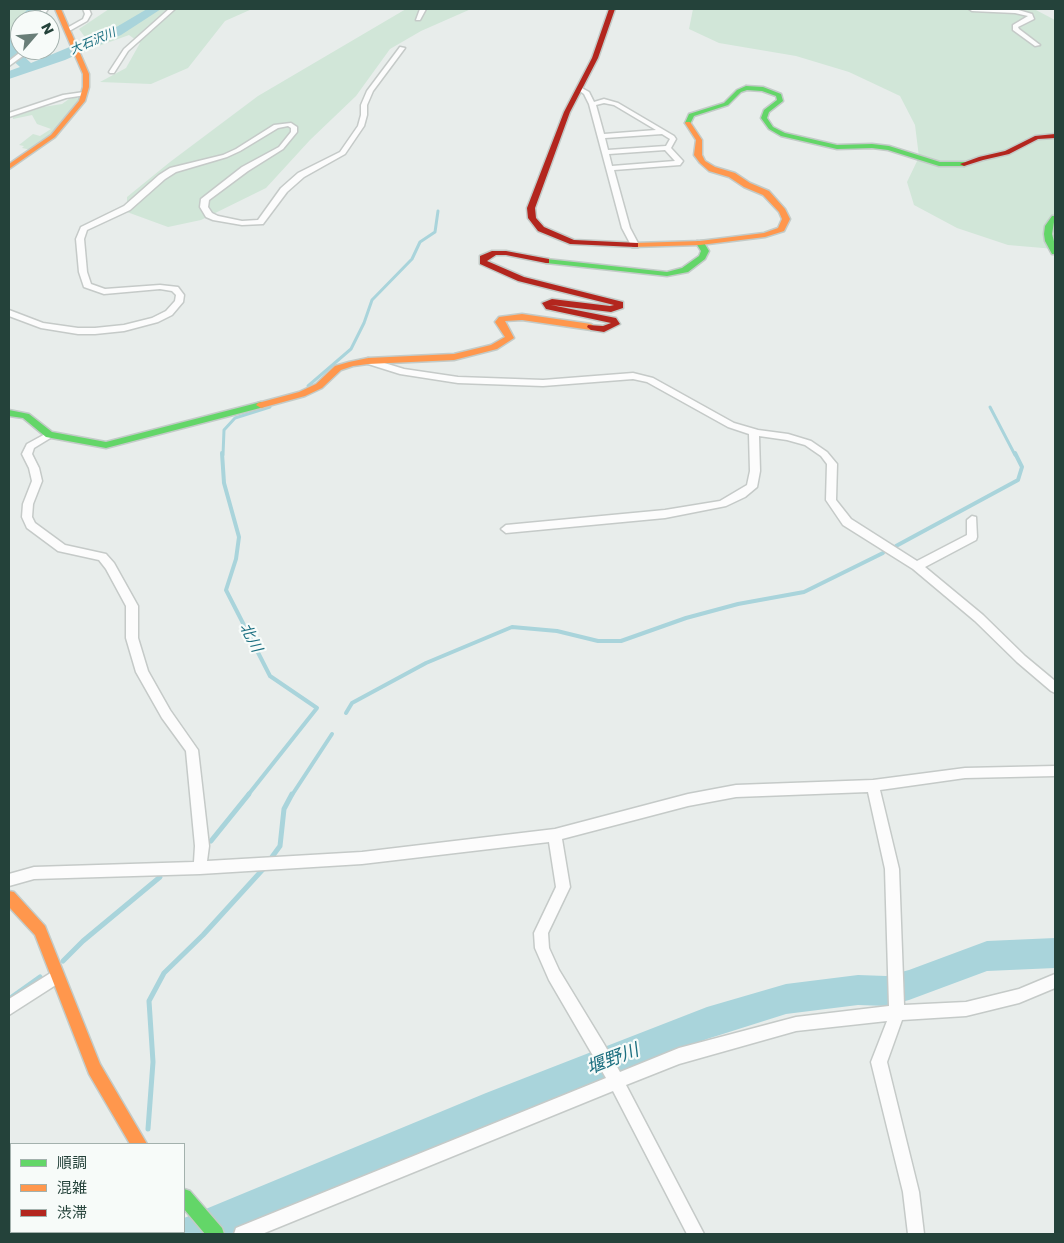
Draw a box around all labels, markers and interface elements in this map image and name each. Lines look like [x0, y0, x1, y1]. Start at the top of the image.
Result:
north arrow [10, 10, 60, 60]
text: N [36, 19, 59, 38]
water label: 大石沢川 [68, 26, 118, 58]
water label: 北川 [235, 621, 265, 655]
water label: 堰野川 [584, 1040, 642, 1080]
legend [10, 1143, 185, 1233]
text: 順調 [57, 1152, 87, 1173]
text: 混雑 [57, 1177, 87, 1198]
text: 渋滞 [57, 1202, 87, 1223]

